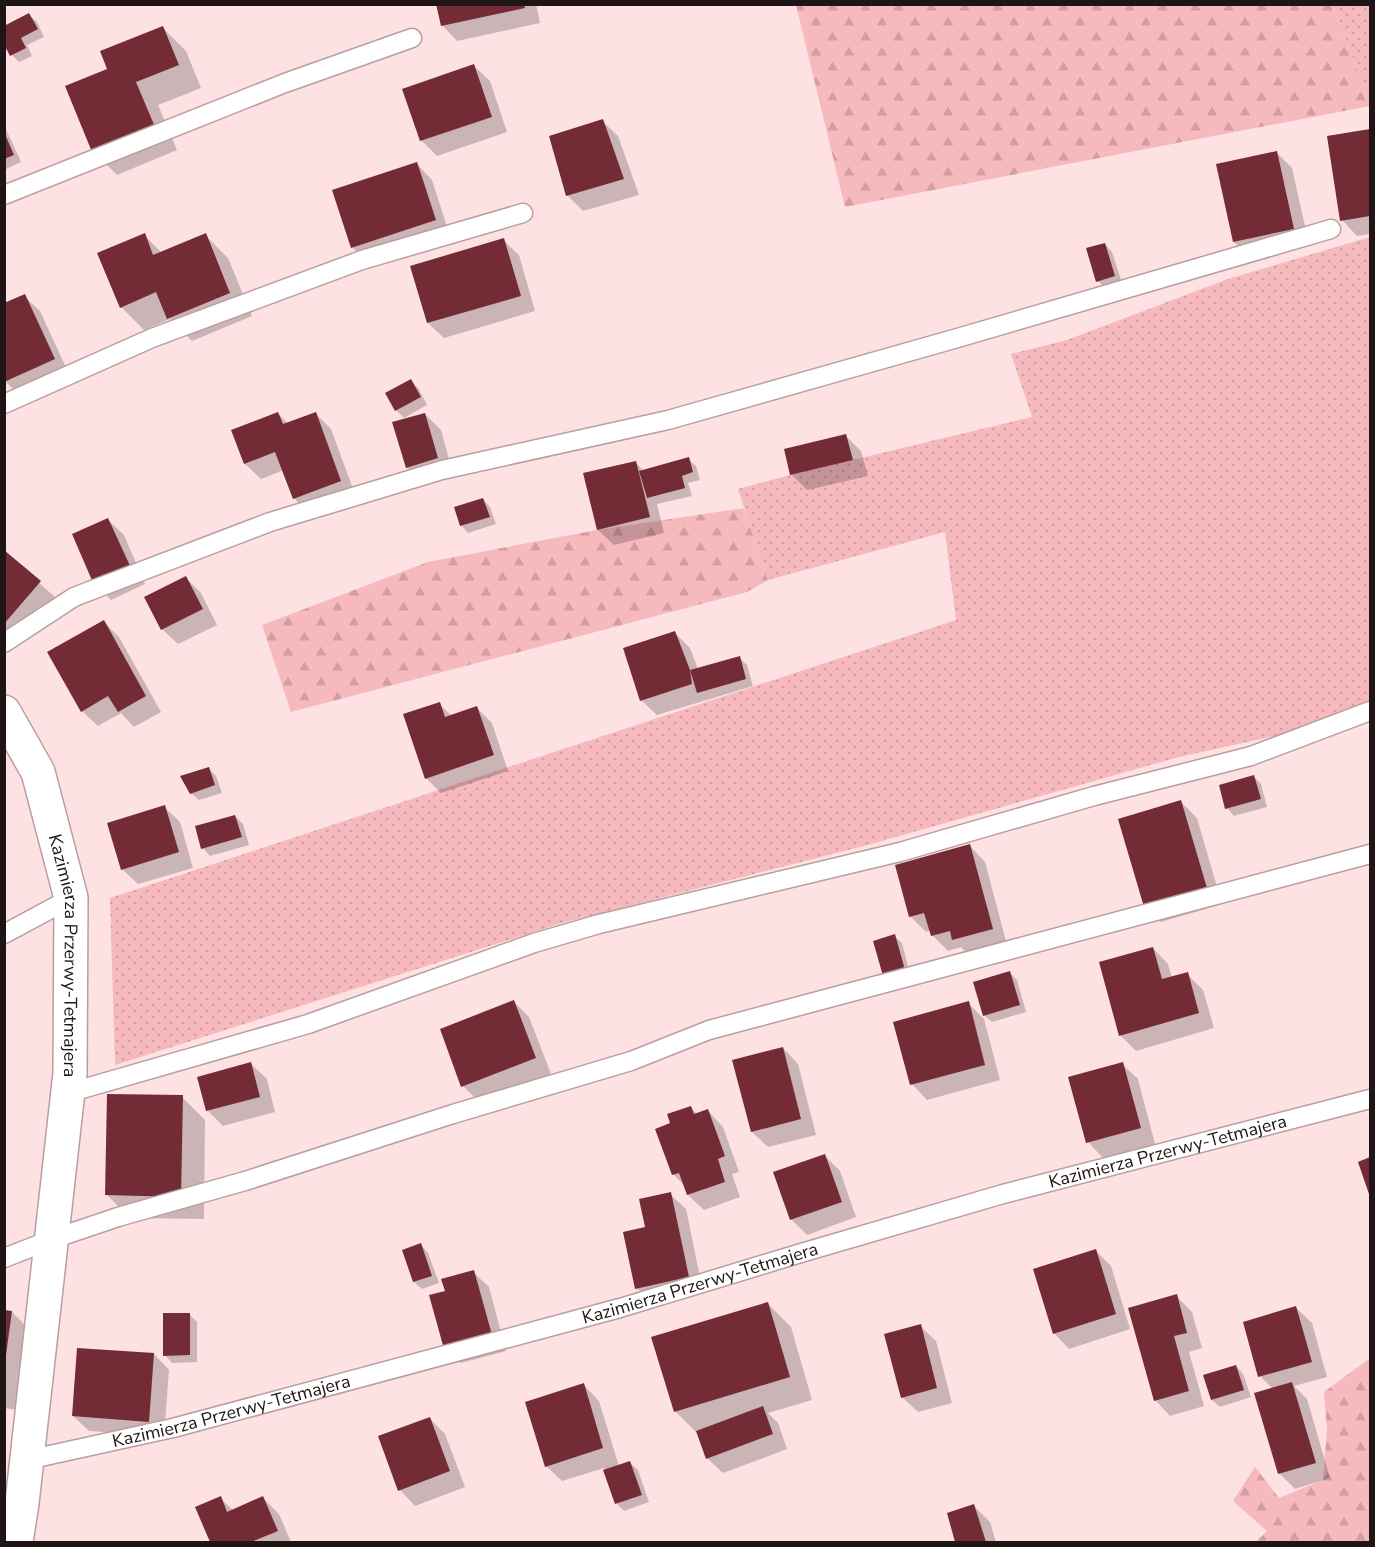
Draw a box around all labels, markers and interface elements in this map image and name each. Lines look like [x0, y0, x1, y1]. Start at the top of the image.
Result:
street label: Kazimierza Przerwy-Tetmajera [43, 831, 84, 1077]
street label: Kazimierza Przerwy-Tetmajera [1046, 1109, 1289, 1194]
street label: Kazimierza Przerwy-Tetmajera [579, 1237, 821, 1330]
street label: Kazimierza Przerwy-Tetmajera [110, 1369, 353, 1453]

